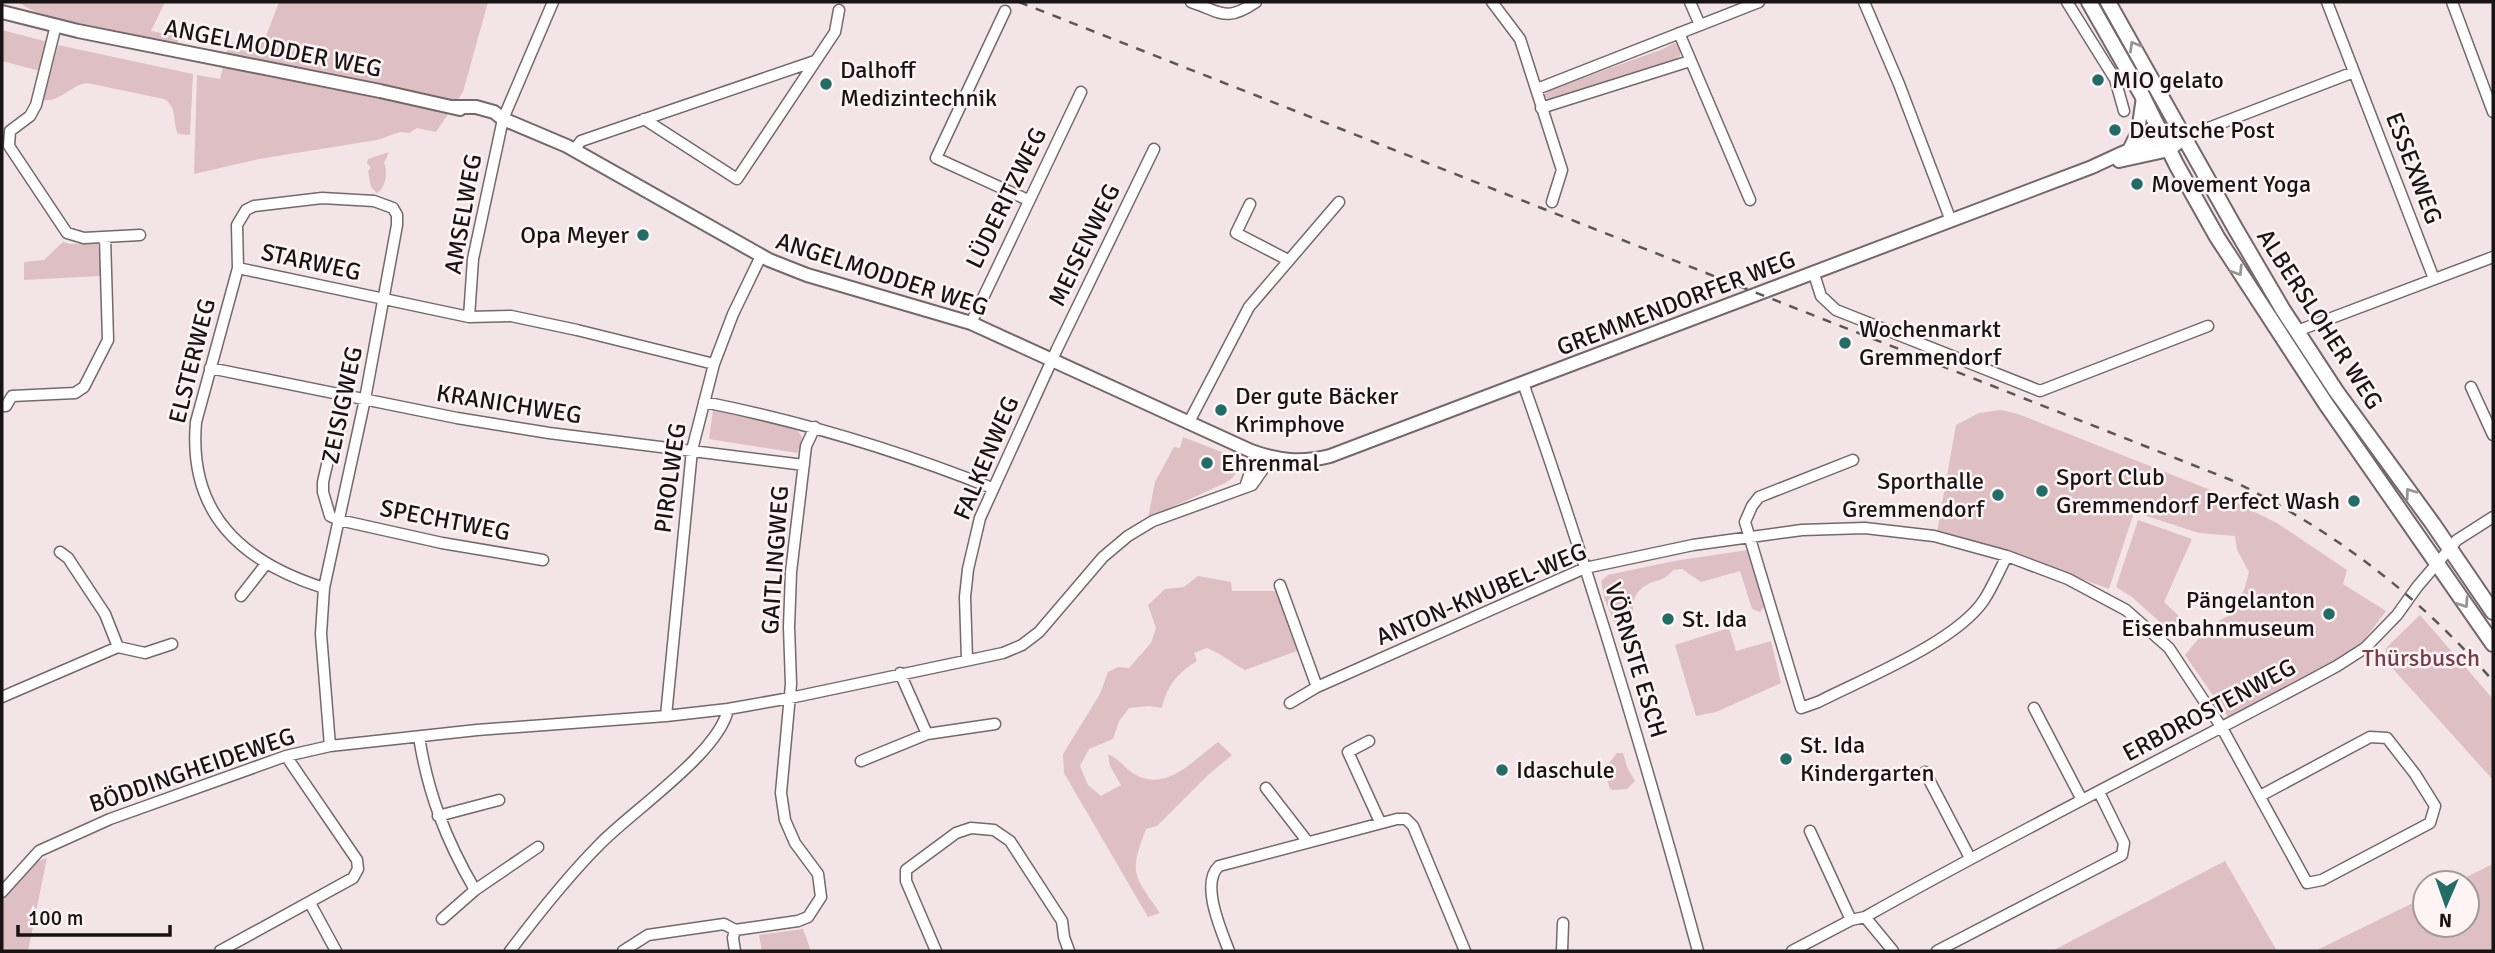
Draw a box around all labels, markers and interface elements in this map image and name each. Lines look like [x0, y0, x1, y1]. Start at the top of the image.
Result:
street label: ANGELMODDER WEG [162, 12, 384, 84]
one-way arrow [2129, 41, 2142, 54]
place label: Dalhoff Medizintechnik [840, 55, 997, 113]
place label: MIO gelato [2112, 65, 2224, 95]
marker: MIO gelato [2090, 72, 2106, 88]
marker: Dalhoff Medizintechnik [818, 76, 834, 92]
street label: ESSEXWEG [2379, 108, 2449, 228]
place label: Deutsche Post [2129, 115, 2275, 145]
marker: Deutsche Post [2107, 122, 2123, 138]
street label: LÜDERITZWEG [959, 123, 1053, 273]
street label: AMSELWEG [438, 152, 488, 276]
place label: Movement Yoga [2151, 169, 2311, 199]
marker: Movement Yoga [2129, 176, 2145, 192]
street label: MEISENWEG [1041, 179, 1127, 311]
place label: Opa Meyer [520, 220, 629, 250]
street label: ALBERSLOHER WEG [2250, 223, 2390, 415]
street label: ANGELMODDER WEG [772, 226, 992, 322]
marker: Opa Meyer [635, 227, 651, 243]
street label: STARWEG [258, 237, 364, 287]
street label: GREMMENDORFER WEG [1553, 244, 1799, 362]
one-way arrow [2230, 263, 2243, 276]
street label: ELSTERWEG [162, 296, 222, 426]
place label: Wochenmarkt Gremmendorf [1859, 314, 2002, 372]
marker: Wochenmarkt Gremmendorf [1837, 335, 1853, 351]
street label: ZEISIGWEG [315, 344, 369, 466]
street label: KRANICHWEG [434, 378, 584, 430]
place label: Der gute Bäcker Krimphove [1235, 381, 1398, 439]
street label: FALKENWEG [947, 392, 1025, 524]
marker: Der gute Bäcker Krimphove [1213, 402, 1229, 418]
street label: PIROLWEG [647, 421, 693, 535]
place label: Ehrenmal [1221, 448, 1319, 478]
marker: Ehrenmal [1199, 455, 1215, 471]
place label: Sport Club Gremmendorf [2056, 462, 2199, 520]
place label: Sporthalle Gremmendorf [1842, 466, 1985, 524]
marker: Sport Club Gremmendorf [2034, 483, 2050, 499]
street label: GAITLINGWEG [755, 484, 795, 636]
place label: Perfect Wash [2205, 486, 2340, 516]
marker: Sporthalle Gremmendorf [1990, 487, 2006, 503]
one-way arrow [2406, 488, 2418, 501]
street label: SPECHTWEG [377, 493, 513, 547]
marker: Perfect Wash [2346, 493, 2362, 509]
street label: ANTON-KNUBEL-WEG [1371, 536, 1591, 652]
street label: VÖRNSTE ESCH [1598, 579, 1674, 741]
place label: Pängelanton Eisenbahnmuseum [2121, 585, 2315, 643]
one-way arrow [2456, 595, 2469, 608]
place label: St. Ida [1682, 604, 1747, 634]
marker: Pängelanton Eisenbahnmuseum [2321, 606, 2337, 622]
marker: St. Ida [1660, 611, 1676, 627]
park label: Thürsbusch [2362, 643, 2480, 673]
street label: ERBDROSTENWEG [2117, 652, 2301, 768]
street label: BÖDDINGHEIDEWEG [85, 721, 299, 819]
place label: St. Ida Kindergarten [1800, 730, 1935, 788]
marker: St. Ida Kindergarten [1778, 751, 1794, 767]
place label: Idaschule [1516, 755, 1615, 785]
marker: Idaschule [1494, 762, 1510, 778]
north arrow [2411, 869, 2481, 939]
scale bar [18, 894, 170, 938]
text: 100 m [28, 905, 83, 931]
text: N [2438, 908, 2452, 932]

